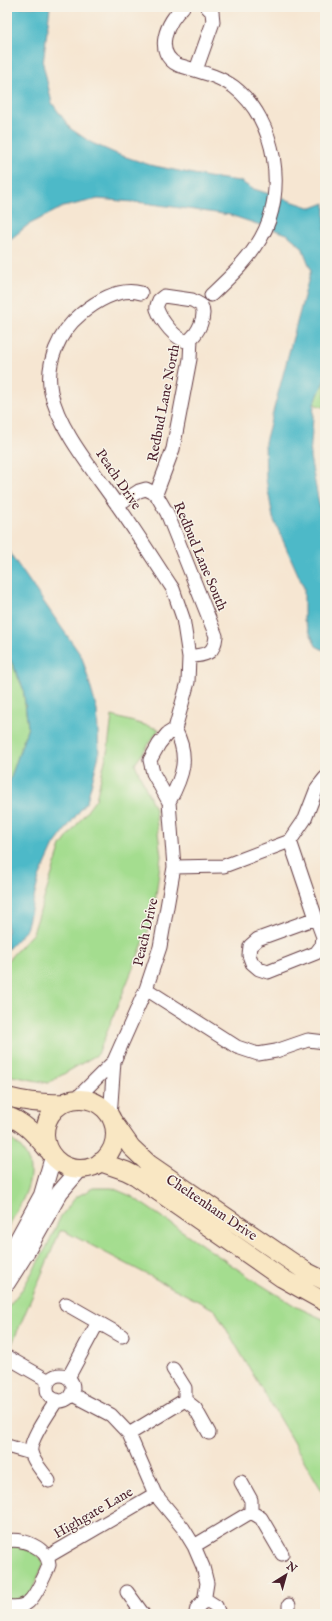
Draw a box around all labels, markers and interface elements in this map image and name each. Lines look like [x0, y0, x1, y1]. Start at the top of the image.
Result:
street label: Redbud Lane North [144, 342, 184, 463]
street label: Peach Drive [91, 446, 145, 514]
street label: Redbud Lane South [169, 499, 231, 614]
street label: Peach Drive [129, 896, 163, 968]
street label: Cheltenham Drive [162, 1171, 261, 1245]
street label: Highgate Lane [51, 1483, 137, 1543]
north arrow [266, 1555, 306, 1595]
text: N [283, 1559, 300, 1577]

